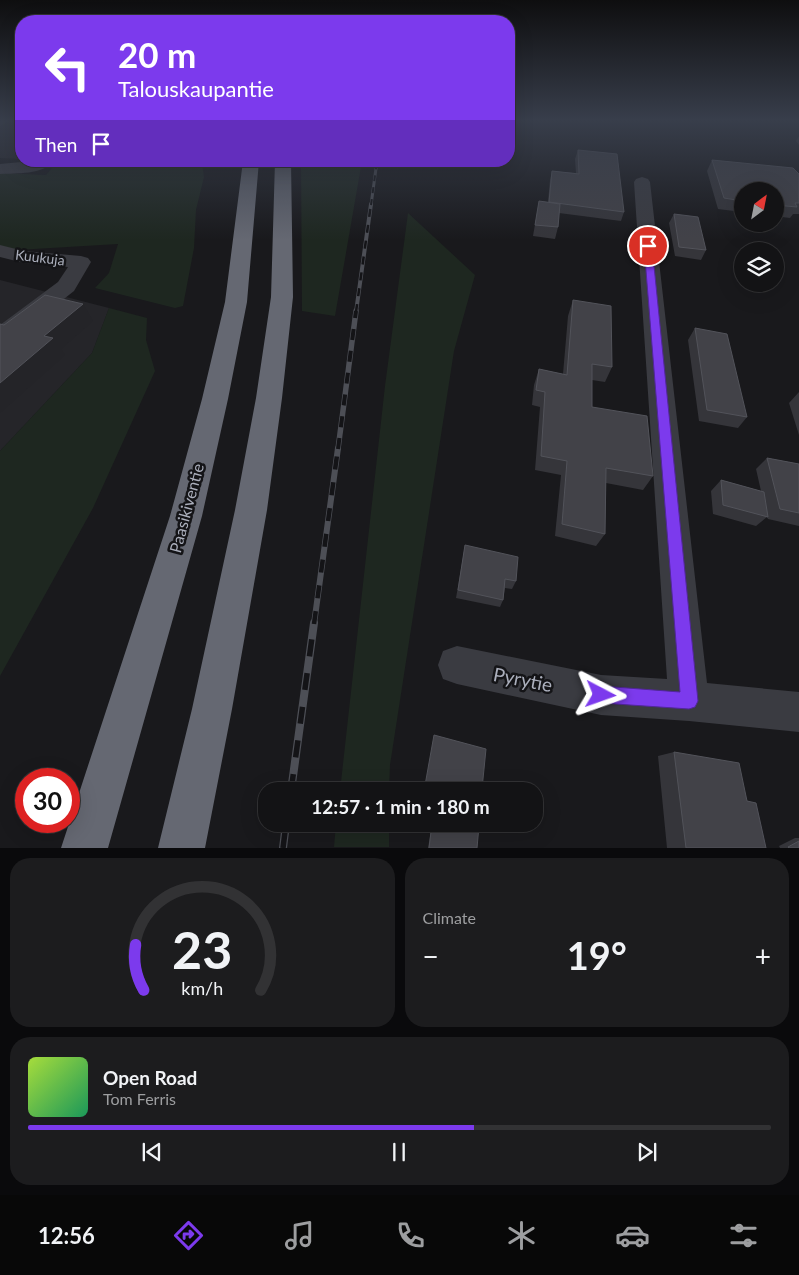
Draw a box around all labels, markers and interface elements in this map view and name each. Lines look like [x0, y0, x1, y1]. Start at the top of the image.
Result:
text: 20 m [118, 33, 196, 75]
icon: left [35, 35, 100, 100]
text: Talouskaupantie [118, 75, 274, 102]
icon: arrive [87, 130, 115, 158]
text: Then [35, 133, 77, 156]
north arrow [734, 182, 784, 232]
map controls [734, 182, 784, 292]
pin [627, 225, 669, 267]
icon: arrive [634, 232, 662, 260]
button: layers [734, 242, 784, 292]
street label: Kuukuja [14, 246, 66, 268]
street label: Paasikiventie [165, 461, 207, 555]
street label: Pyrytie [492, 662, 554, 696]
position arrow [574, 668, 626, 720]
speed limit sign: 30 [15, 768, 80, 833]
text: 12:57 · 1 min · 180 m [311, 795, 490, 818]
text: Climate [423, 908, 476, 927]
text: 23 [172, 918, 232, 980]
text: 19° [567, 932, 627, 978]
text: − [423, 939, 439, 973]
text: + [755, 939, 771, 973]
text: km/h [181, 977, 223, 999]
text: Open Road [103, 1066, 197, 1089]
text: Tom Ferris [103, 1089, 176, 1108]
icon: previous [138, 1138, 166, 1166]
icon: pause [385, 1138, 413, 1166]
icon: next [633, 1138, 661, 1166]
icon: directions [171, 1218, 206, 1253]
icon: music [282, 1218, 317, 1253]
icon: phone [393, 1218, 428, 1253]
icon: climate [504, 1218, 539, 1253]
icon: car [615, 1218, 650, 1253]
icon: filters [726, 1218, 761, 1253]
text: 12:56 [38, 1222, 95, 1249]

